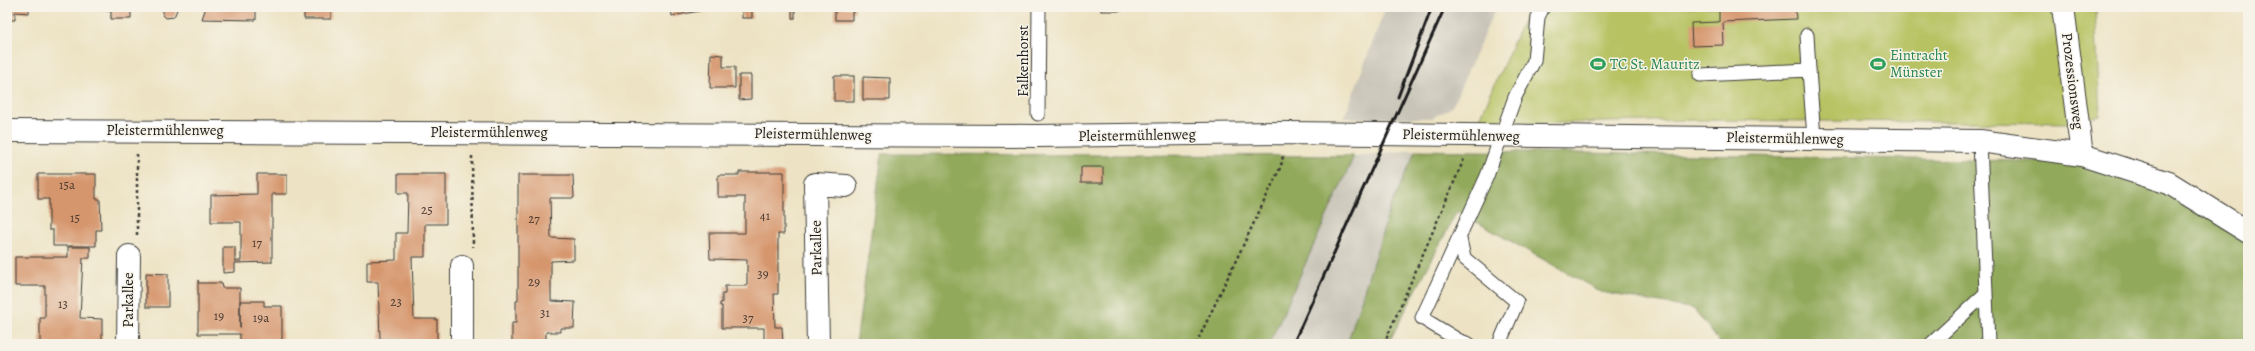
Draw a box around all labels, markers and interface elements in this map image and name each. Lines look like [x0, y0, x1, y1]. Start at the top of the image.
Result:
street label: Falkenhorst [1013, 25, 1033, 97]
street label: Prozessionsweg [2057, 32, 2089, 131]
place label: Eintracht Münster [1890, 45, 1948, 82]
place label: TC St. Mauritz [1610, 54, 1700, 74]
sports icon: TC St. Mauritz [1589, 55, 1607, 73]
sports icon: Eintracht Münster [1869, 55, 1887, 73]
street label: Pleistermühlenweg [106, 120, 224, 140]
street label: Pleistermühlenweg [430, 122, 548, 142]
street label: Pleistermühlenweg [754, 123, 872, 145]
street label: Pleistermühlenweg [1078, 124, 1196, 146]
street label: Pleistermühlenweg [1402, 124, 1520, 146]
street label: Pleistermühlenweg [1726, 127, 1844, 149]
house number: 15a [59, 176, 75, 193]
house number: 25 [421, 201, 433, 218]
house number: 41 [760, 207, 771, 224]
house number: 15 [70, 209, 80, 226]
house number: 27 [528, 210, 540, 227]
street label: Parkallee [806, 220, 826, 276]
house number: 17 [252, 234, 262, 251]
house number: 39 [757, 265, 769, 282]
street label: Parkallee [118, 272, 138, 328]
house number: 29 [528, 273, 540, 290]
house number: 23 [390, 293, 402, 310]
house number: 13 [58, 295, 68, 312]
house number: 31 [540, 304, 550, 321]
house number: 19 [214, 307, 224, 324]
house number: 19a [253, 309, 269, 326]
house number: 37 [743, 309, 754, 326]

